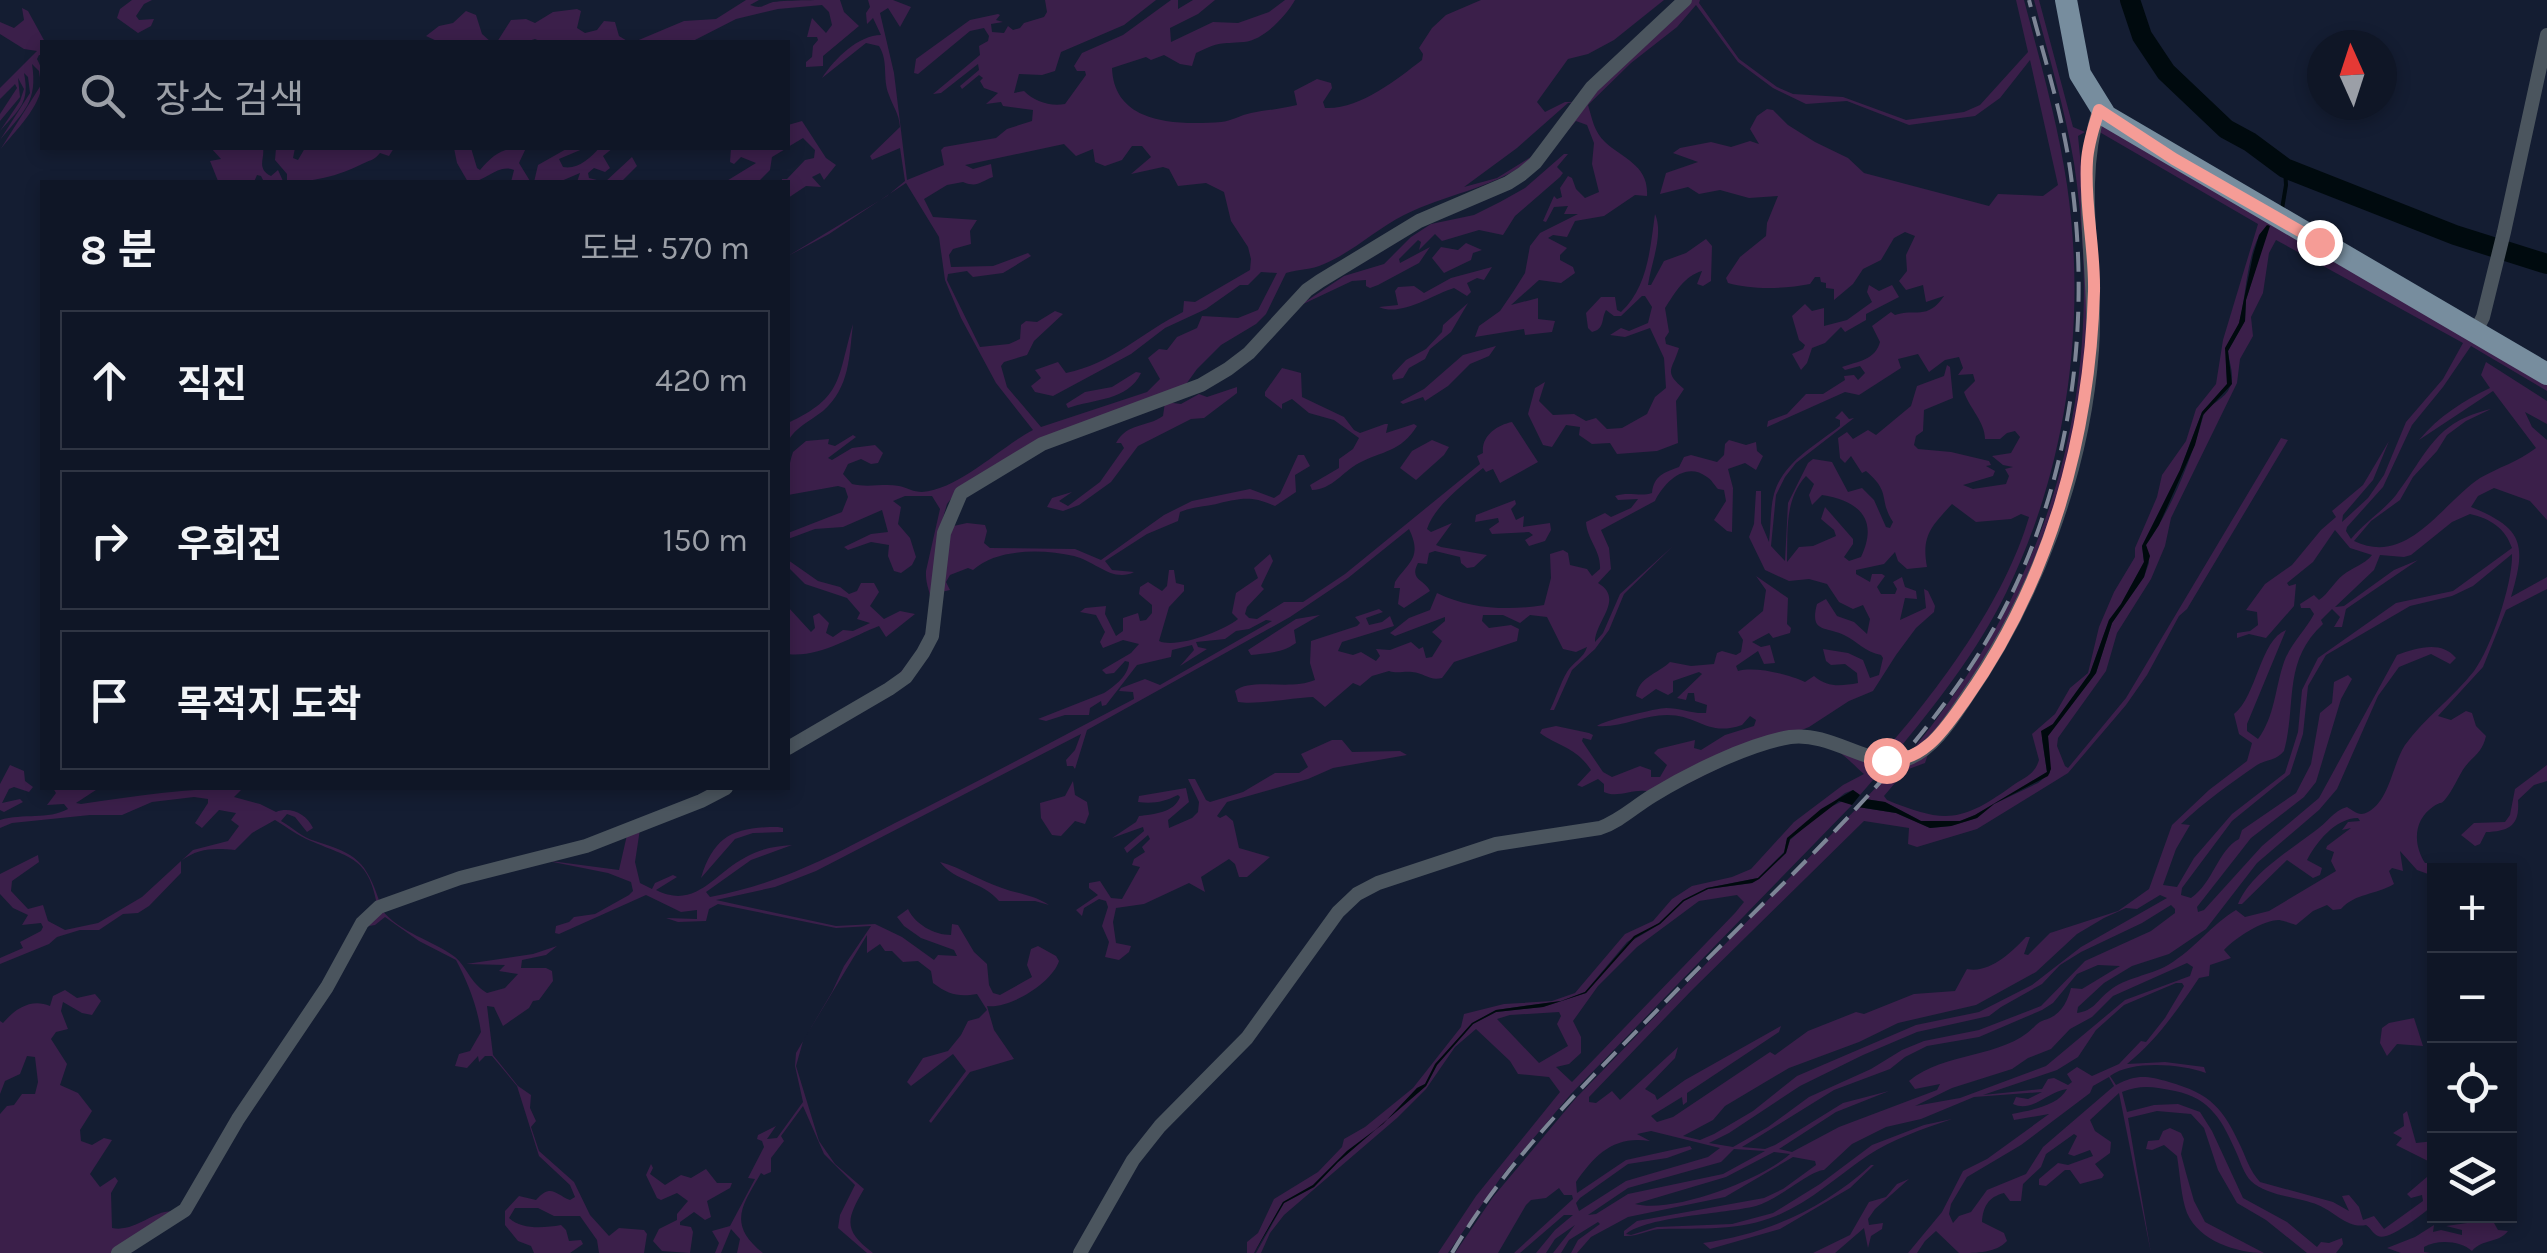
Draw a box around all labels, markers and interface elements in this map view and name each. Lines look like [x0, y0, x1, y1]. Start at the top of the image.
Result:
north arrow [2307, 30, 2397, 120]
search box [40, 40, 790, 150]
icon: search [75, 68, 130, 123]
text: 장소 검색 [155, 77, 304, 122]
route end [2297, 220, 2343, 266]
text: 8 분 [80, 225, 156, 275]
text: 도보 · 570 m [581, 230, 750, 267]
icon: ahead [82, 353, 137, 408]
text: 직진 [177, 362, 247, 407]
text: 420 m [655, 362, 748, 399]
icon: right [82, 513, 137, 568]
text: 우회전 [177, 522, 282, 567]
text: 150 m [663, 522, 748, 559]
icon: arrive [82, 673, 137, 728]
text: 목적지 도착 [177, 682, 361, 727]
route start [1864, 738, 1910, 784]
map controls [2427, 863, 2517, 1223]
button: + [2427, 863, 2517, 953]
button: − [2427, 953, 2517, 1043]
button: locate [2427, 1043, 2517, 1133]
button: layers [2427, 1133, 2517, 1223]

